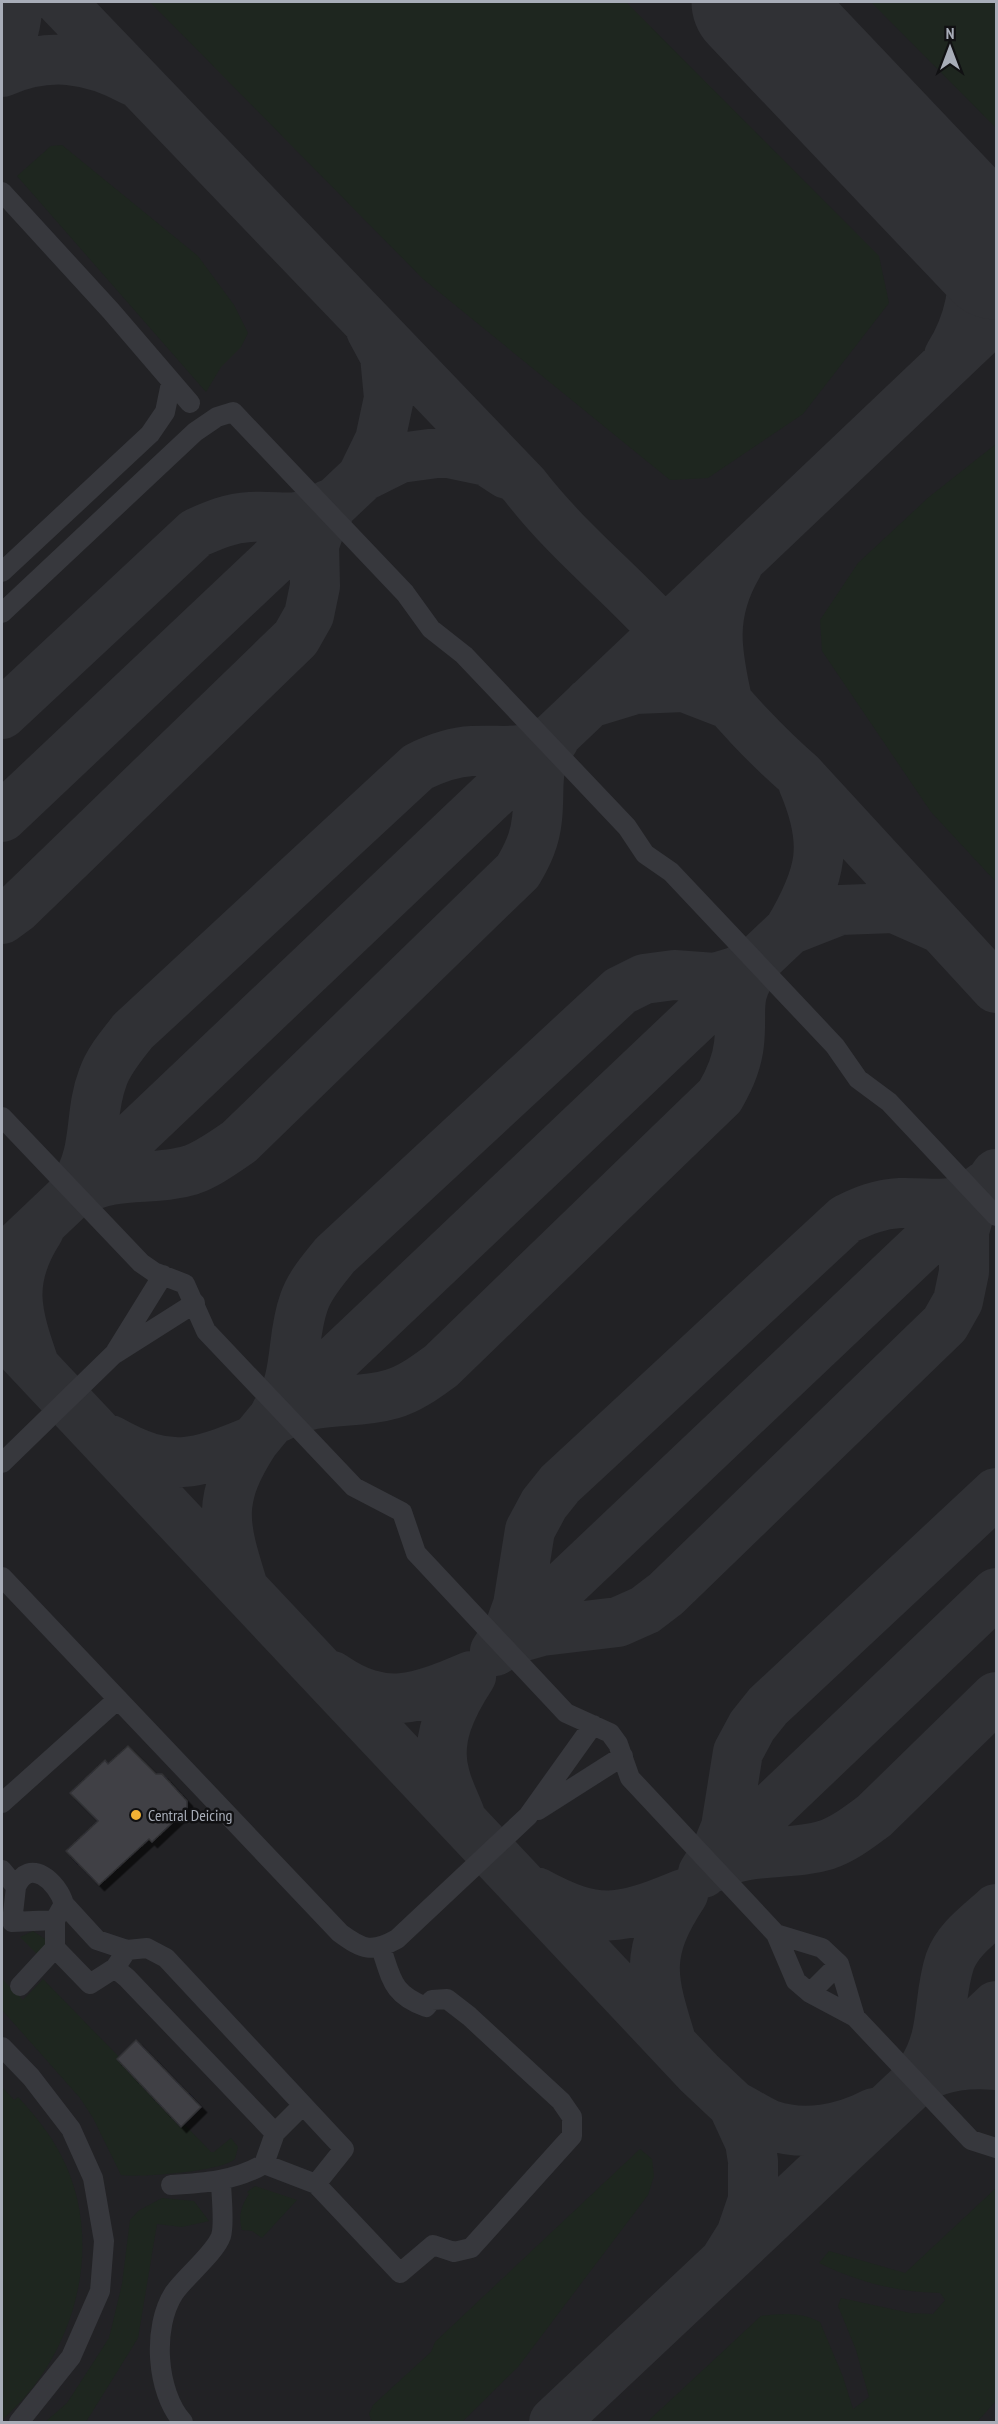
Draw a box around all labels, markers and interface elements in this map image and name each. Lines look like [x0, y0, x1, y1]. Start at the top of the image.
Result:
north arrow [920, 18, 980, 78]
text: N [946, 23, 954, 43]
place label: Central Deicing [148, 1805, 232, 1825]
marker: Central Deicing [129, 1808, 143, 1822]

